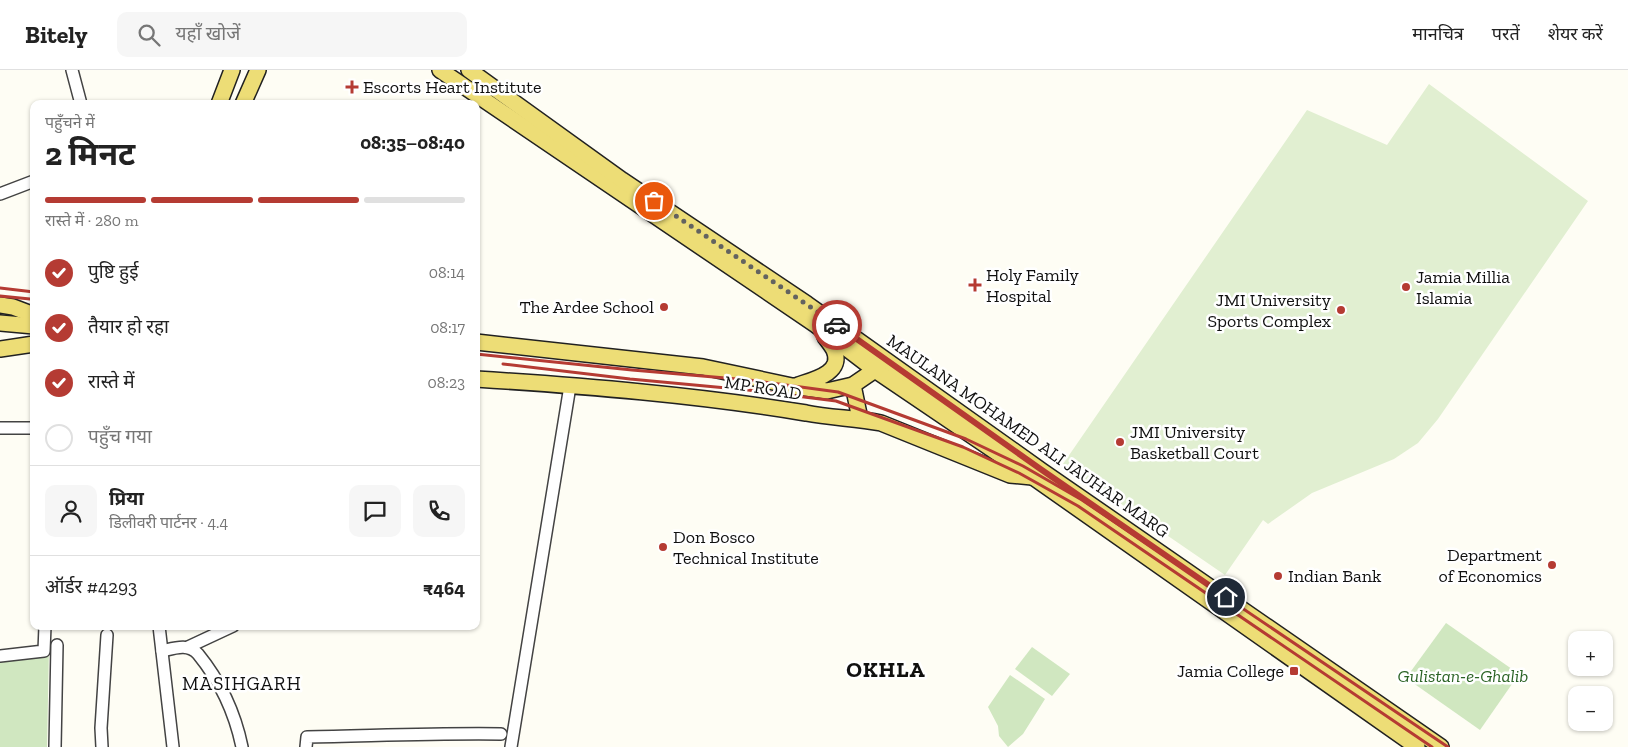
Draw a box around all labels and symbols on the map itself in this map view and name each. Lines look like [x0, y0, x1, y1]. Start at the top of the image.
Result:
place label: Escorts Heart Institute [363, 76, 542, 98]
marker: Escorts Heart Institute [345, 80, 359, 94]
pin [633, 180, 675, 222]
place label: Holy Family Hospital [986, 264, 1079, 307]
place label: Jamia Millia Islamia [1416, 266, 1510, 309]
marker: Holy Family Hospital [968, 278, 982, 292]
marker: Jamia Millia Islamia [1400, 281, 1412, 293]
place label: JMI University Sports Complex [1207, 289, 1332, 332]
place label: The Ardee School [519, 296, 654, 318]
courier [812, 300, 862, 350]
marker: The Ardee School [658, 301, 670, 313]
marker: JMI University Sports Complex [1335, 304, 1347, 316]
street label: MAULANA MOHAMED ALI JAUHAR MARG [883, 330, 1173, 542]
street label: MP ROAD [723, 371, 803, 405]
place label: JMI University Basketball Court [1130, 421, 1259, 464]
marker: JMI University Basketball Court [1114, 436, 1126, 448]
place label: Don Bosco Technical Institute [673, 526, 819, 569]
marker: Don Bosco Technical Institute [657, 541, 669, 553]
place label: Department of Economics [1438, 544, 1542, 587]
marker: Department of Economics [1546, 559, 1558, 571]
place label: Indian Bank [1288, 565, 1382, 587]
marker: Indian Bank [1272, 570, 1284, 582]
pin [1205, 576, 1247, 618]
district label: OKHLA [846, 656, 926, 683]
place label: Jamia College [1177, 660, 1284, 682]
marker: Jamia College [1288, 665, 1300, 677]
park label: Gulistan-e-Ghalib [1398, 665, 1528, 687]
district label: MASIHGARH [182, 672, 302, 695]

